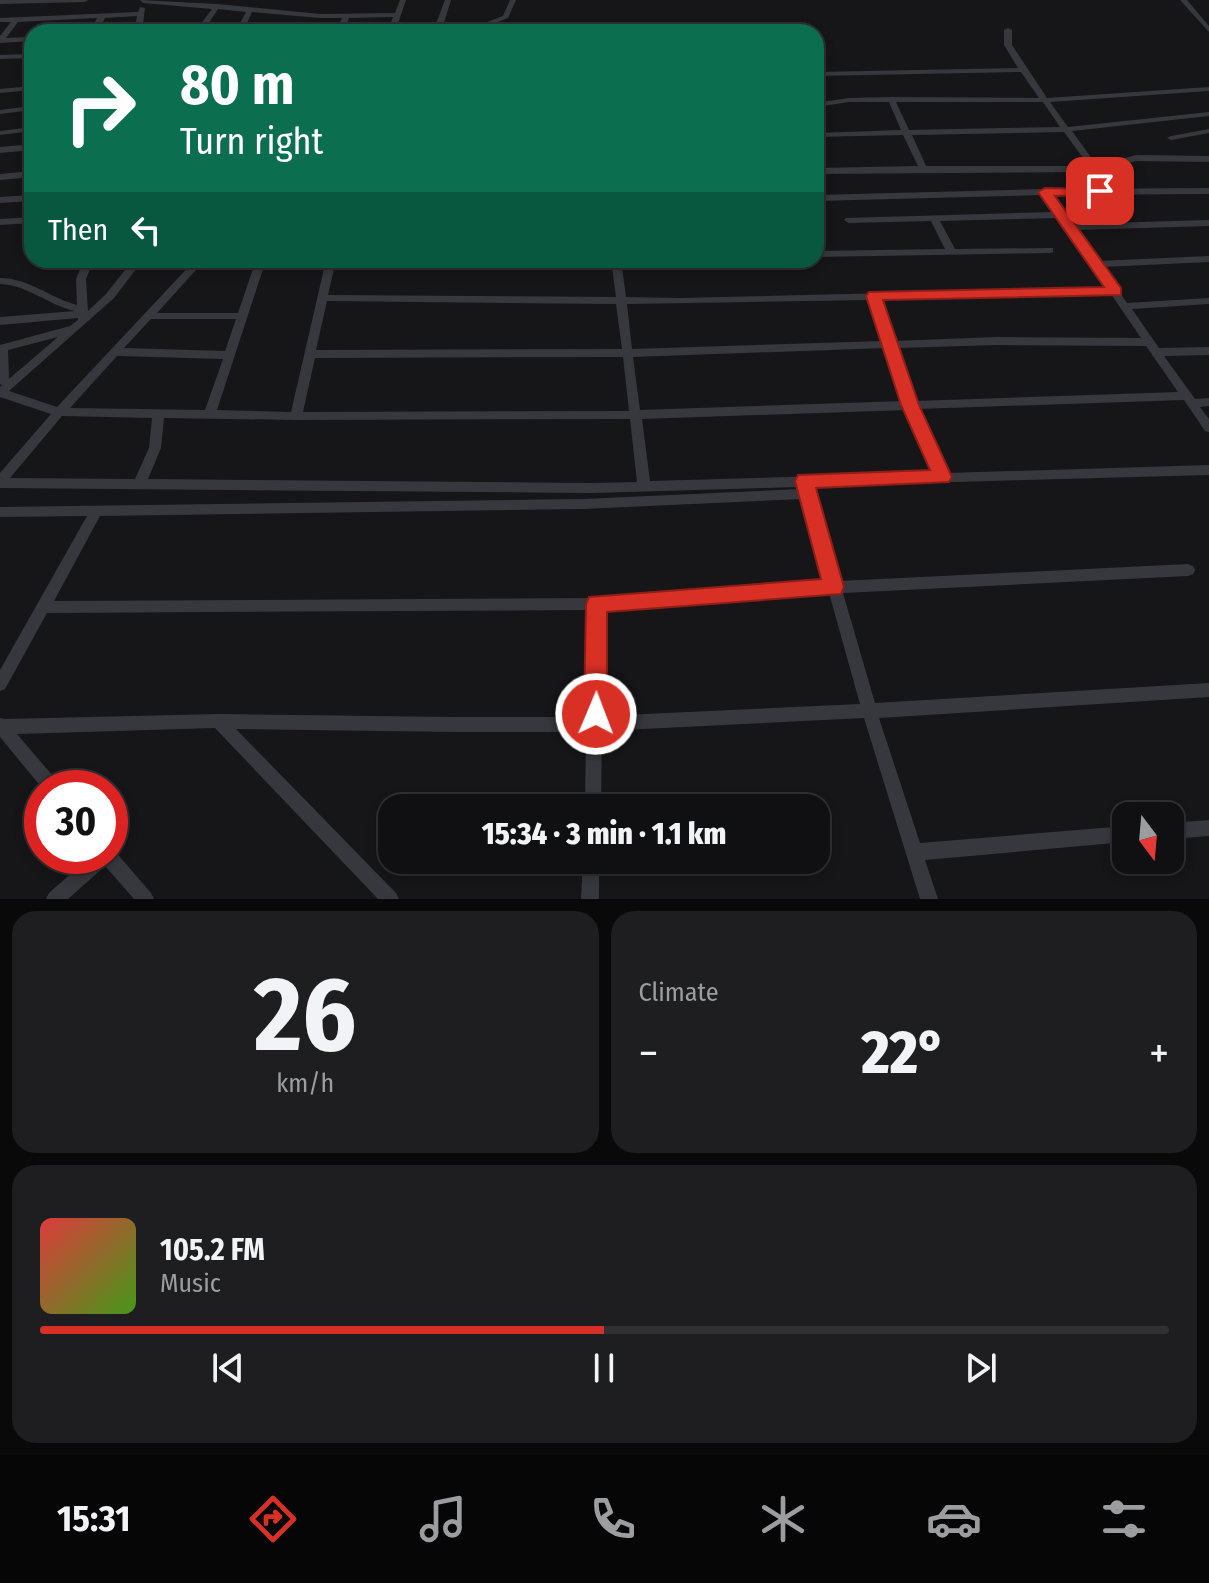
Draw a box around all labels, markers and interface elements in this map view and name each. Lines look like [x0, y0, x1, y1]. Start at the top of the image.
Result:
text: 80 m [180, 52, 295, 119]
icon: right [48, 56, 152, 160]
text: Turn right [180, 120, 323, 164]
pin [1066, 157, 1134, 225]
icon: arrive [1078, 169, 1122, 213]
icon: left [124, 208, 168, 252]
text: Then [48, 212, 108, 248]
position arrow [554, 672, 638, 756]
speed limit sign: 30 [24, 770, 128, 874]
north arrow [1112, 802, 1184, 874]
map controls [1112, 802, 1184, 874]
text: 15:34 · 3 min · 1.1 km [482, 816, 726, 852]
text: 26 [254, 953, 357, 1078]
text: Climate [639, 977, 719, 1008]
text: 22° [861, 1017, 946, 1089]
text: − [639, 1027, 658, 1080]
text: + [1149, 1027, 1169, 1080]
text: km/h [276, 1068, 334, 1099]
text: 105.2 FM [160, 1232, 265, 1268]
text: Music [160, 1268, 221, 1299]
icon: previous [206, 1346, 250, 1390]
icon: pause [582, 1346, 626, 1390]
icon: next [959, 1346, 1003, 1390]
icon: directions [245, 1491, 301, 1547]
icon: music [415, 1491, 471, 1547]
icon: phone [585, 1491, 641, 1547]
icon: climate [755, 1491, 811, 1547]
icon: car [926, 1491, 982, 1547]
icon: filters [1096, 1491, 1152, 1547]
text: 15:31 [57, 1497, 130, 1541]

